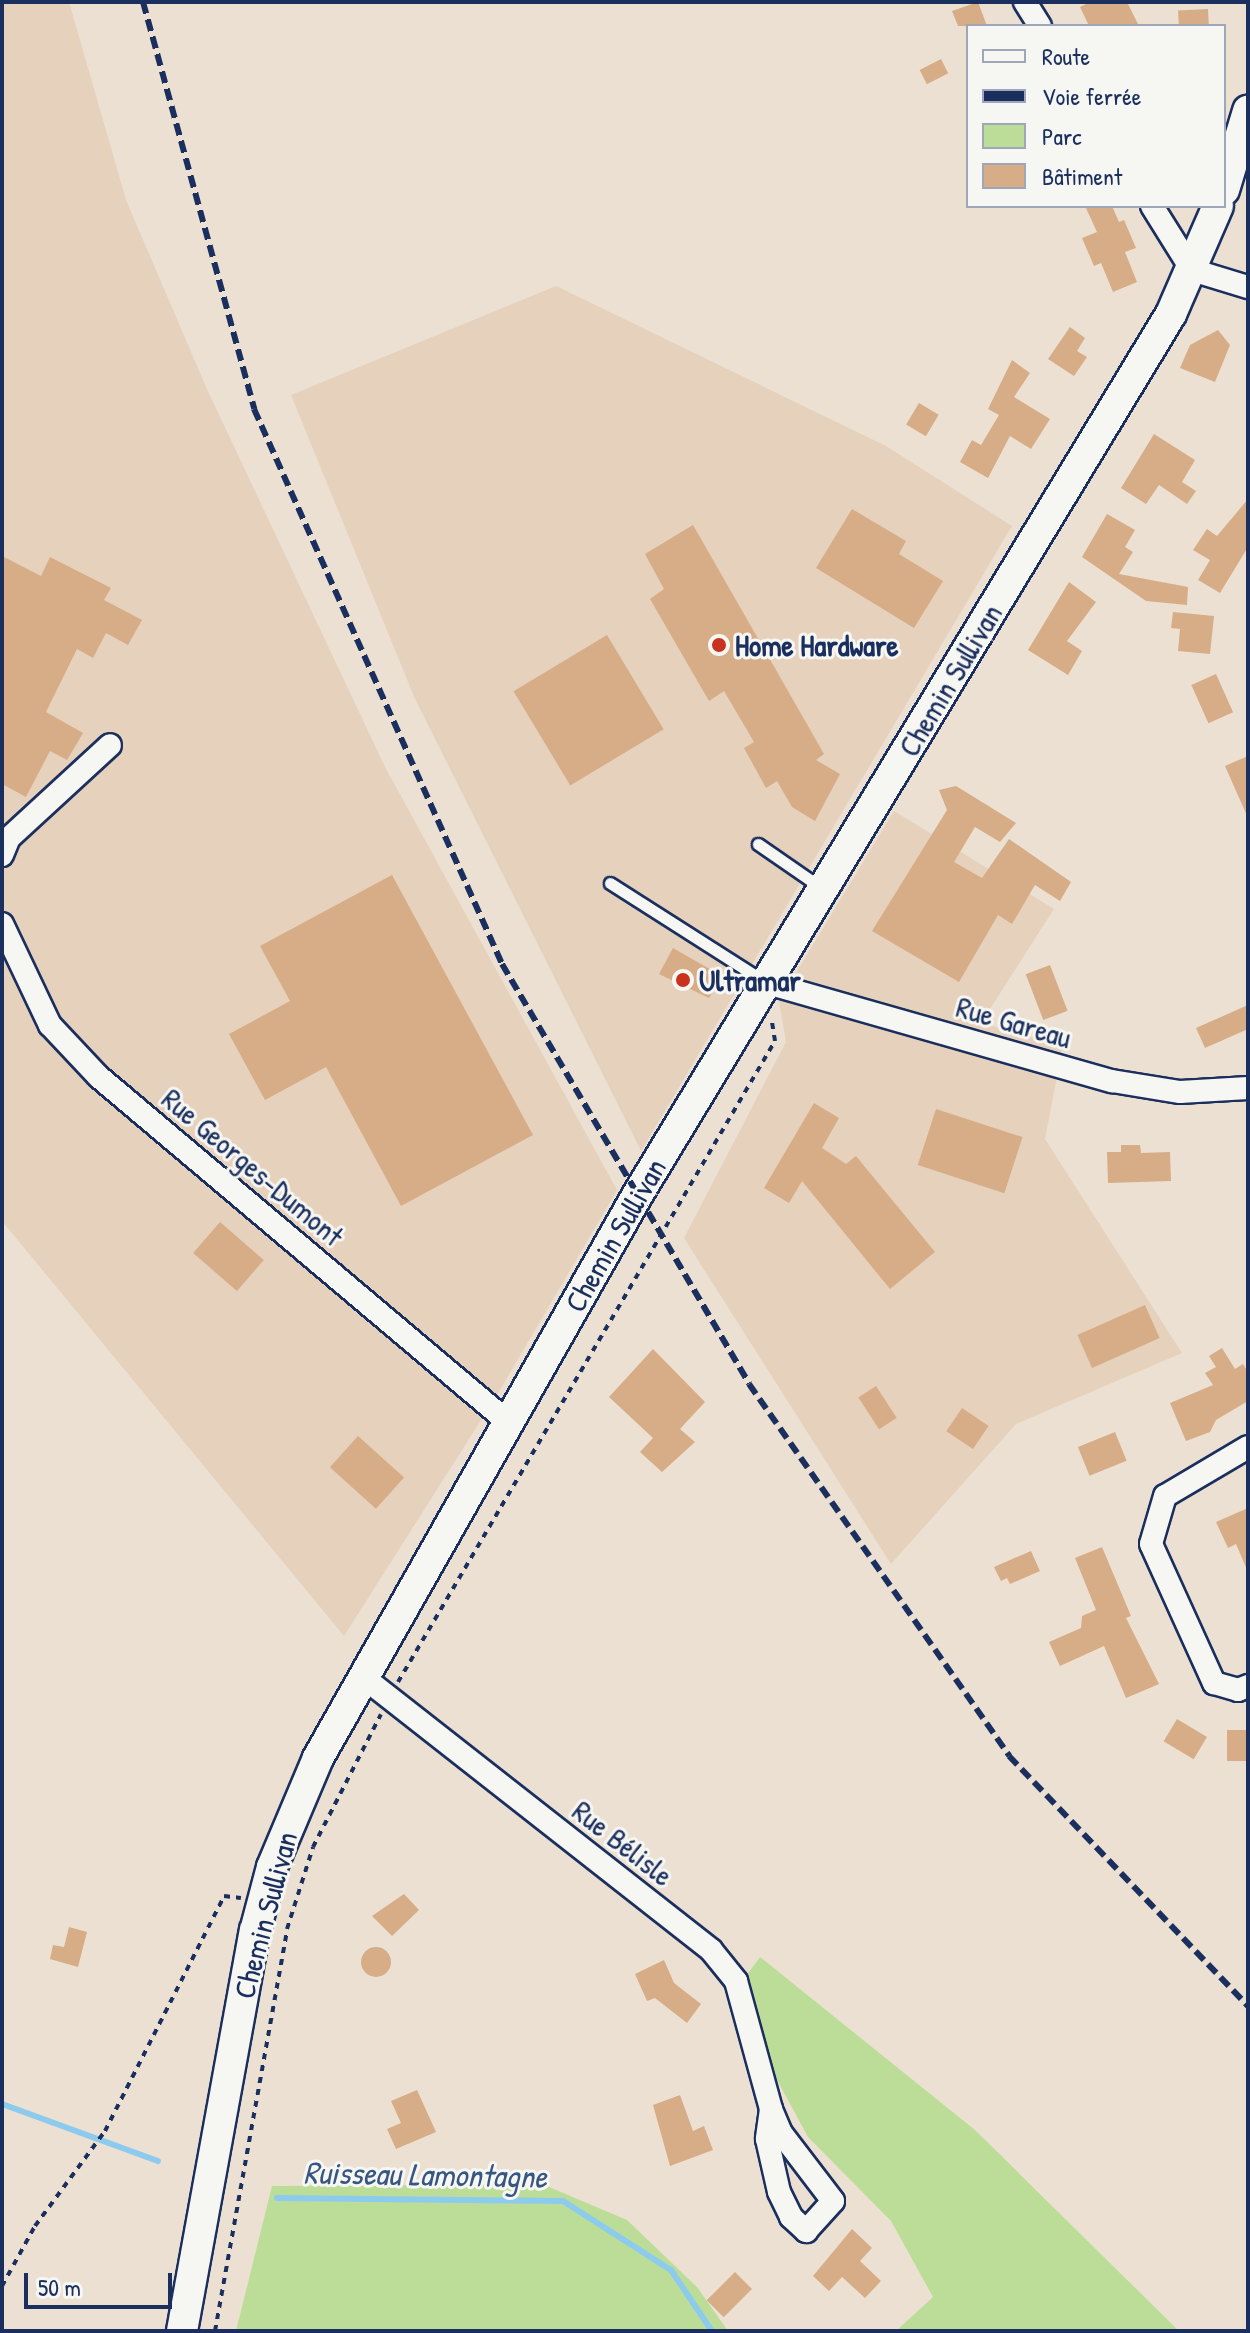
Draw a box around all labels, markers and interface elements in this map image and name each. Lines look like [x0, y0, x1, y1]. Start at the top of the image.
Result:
legend [966, 24, 1226, 208]
text: Route [1042, 40, 1090, 72]
text: Voie ferrée [1042, 80, 1141, 112]
text: Parc [1042, 120, 1082, 152]
text: Bâtiment [1042, 160, 1122, 192]
street label: Chemin Sullivan [890, 597, 1010, 763]
place label: Home Hardware [735, 627, 899, 663]
marker: Home Hardware [710, 636, 728, 654]
place label: Ultramar [699, 962, 801, 998]
marker: Ultramar [674, 971, 692, 989]
street label: Rue Gareau [952, 988, 1076, 1056]
street label: Rue Georges-Dumont [155, 1081, 351, 1253]
street label: Chemin Sullivan [557, 1152, 673, 1318]
street label: Rue Bélisle [566, 1793, 680, 1893]
street label: Chemin Sullivan [225, 1828, 305, 2002]
water label: Ruisseau Lamontagne [303, 2154, 547, 2196]
scale bar [28, 2257, 176, 2307]
text: 50 m [38, 2271, 81, 2303]

